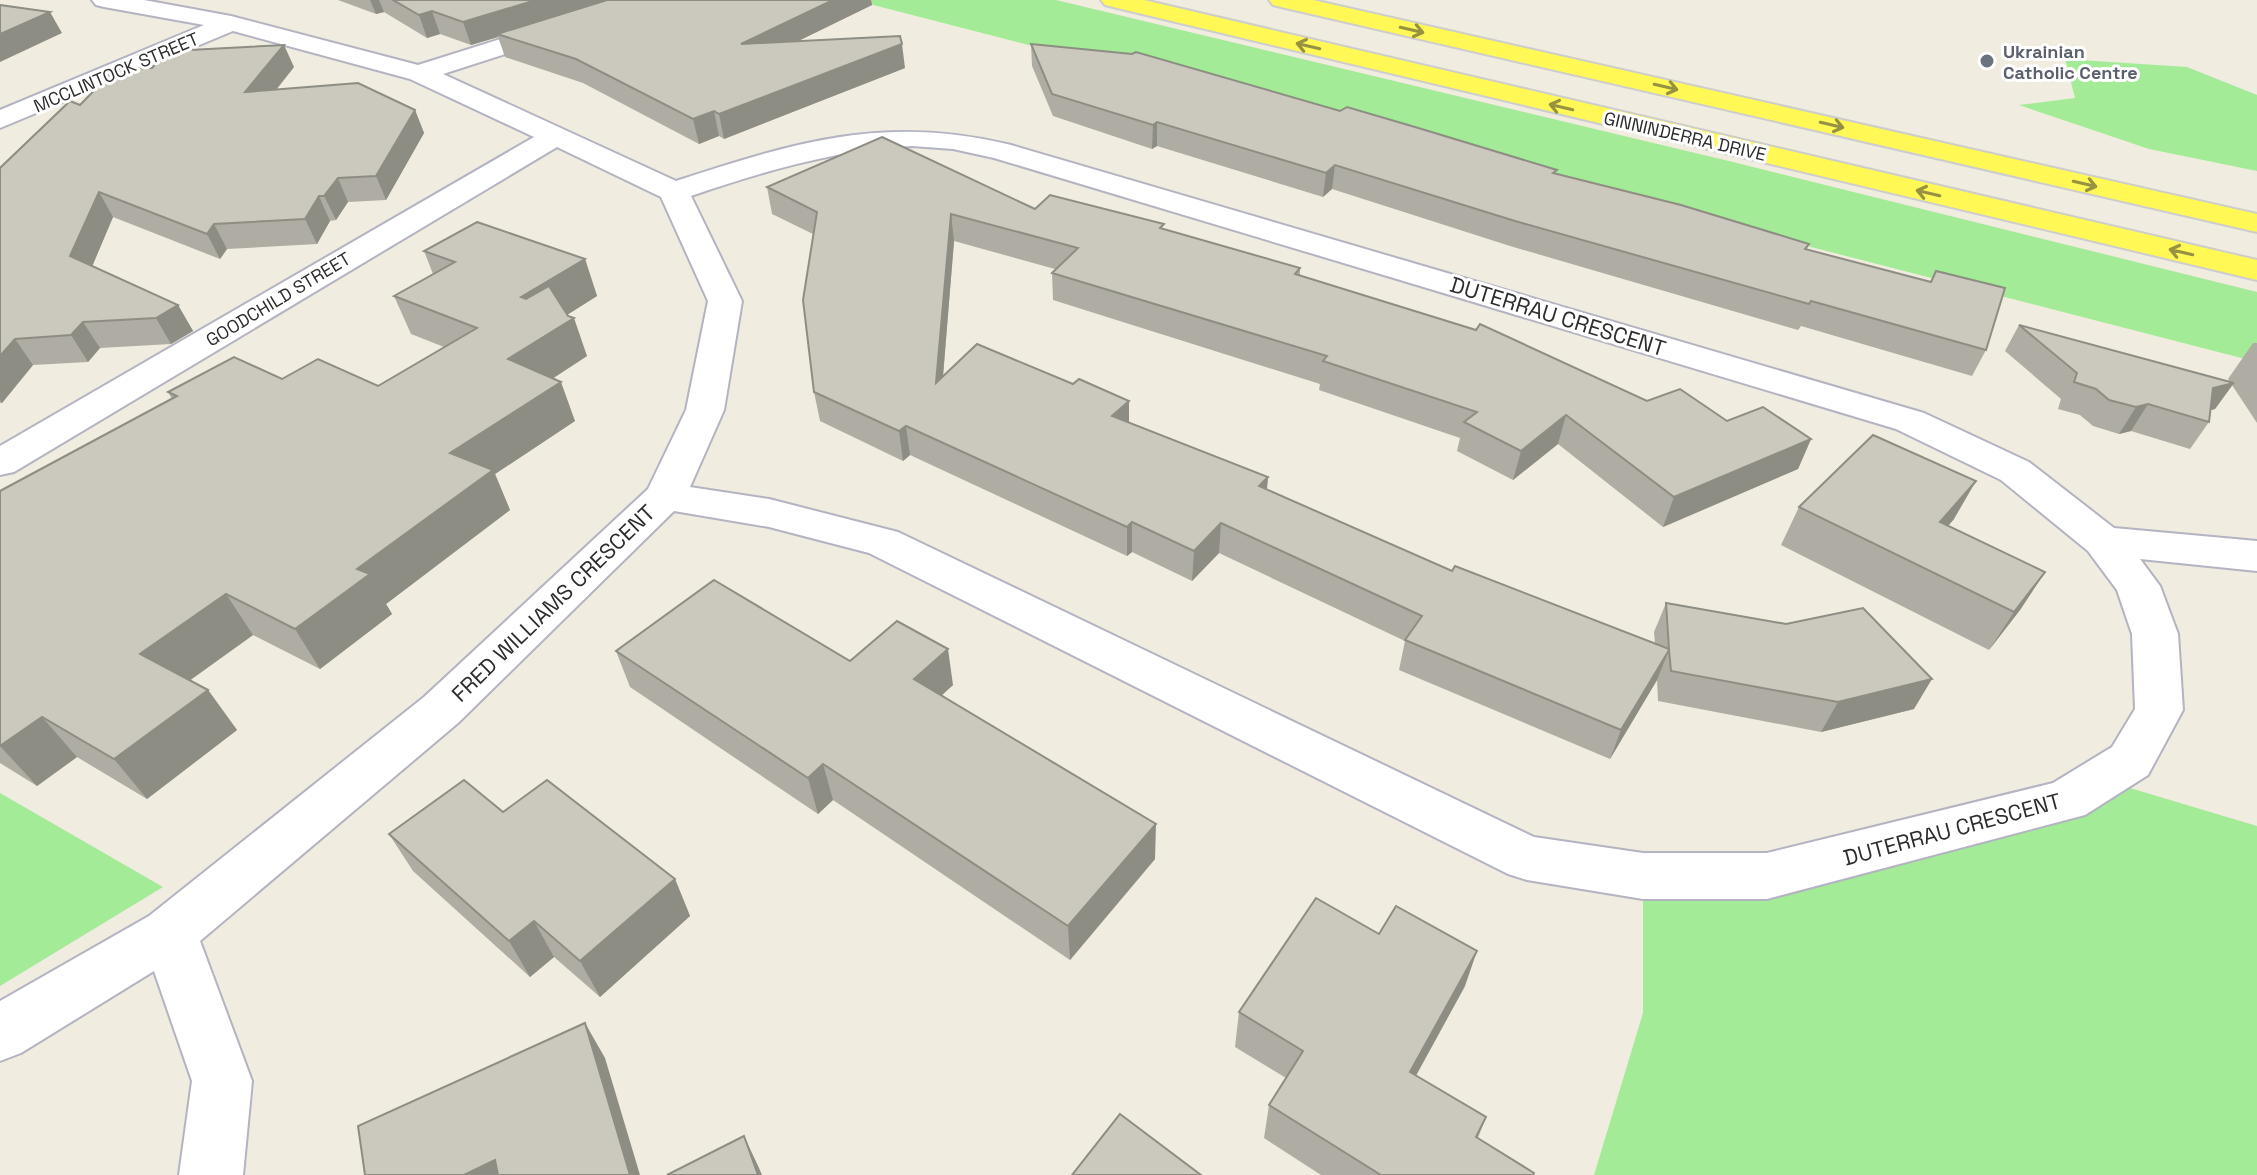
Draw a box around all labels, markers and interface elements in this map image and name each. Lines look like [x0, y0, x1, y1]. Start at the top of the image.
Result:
one-way arrow [1399, 23, 1424, 38]
street label: MCCLINTOCK STREET [30, 27, 203, 117]
one-way arrow [1295, 38, 1321, 53]
place label: Ukrainian Catholic Centre [2003, 40, 2138, 84]
marker: Ukrainian Catholic Centre [1978, 52, 1996, 70]
one-way arrow [1652, 80, 1678, 95]
one-way arrow [1548, 98, 1574, 113]
street label: GINNINDERRA DRIVE [1602, 106, 1768, 166]
one-way arrow [1818, 118, 1844, 133]
one-way arrow [2071, 177, 2097, 192]
one-way arrow [1915, 185, 1941, 200]
one-way arrow [2169, 244, 2194, 259]
street label: GOODCHILD STREET [201, 246, 355, 351]
street label: DUTERRAU CRESCENT [1447, 270, 1669, 362]
street label: FRED WILLIAMS CRESCENT [445, 498, 661, 708]
street label: DUTERRAU CRESCENT [1840, 786, 2064, 872]

